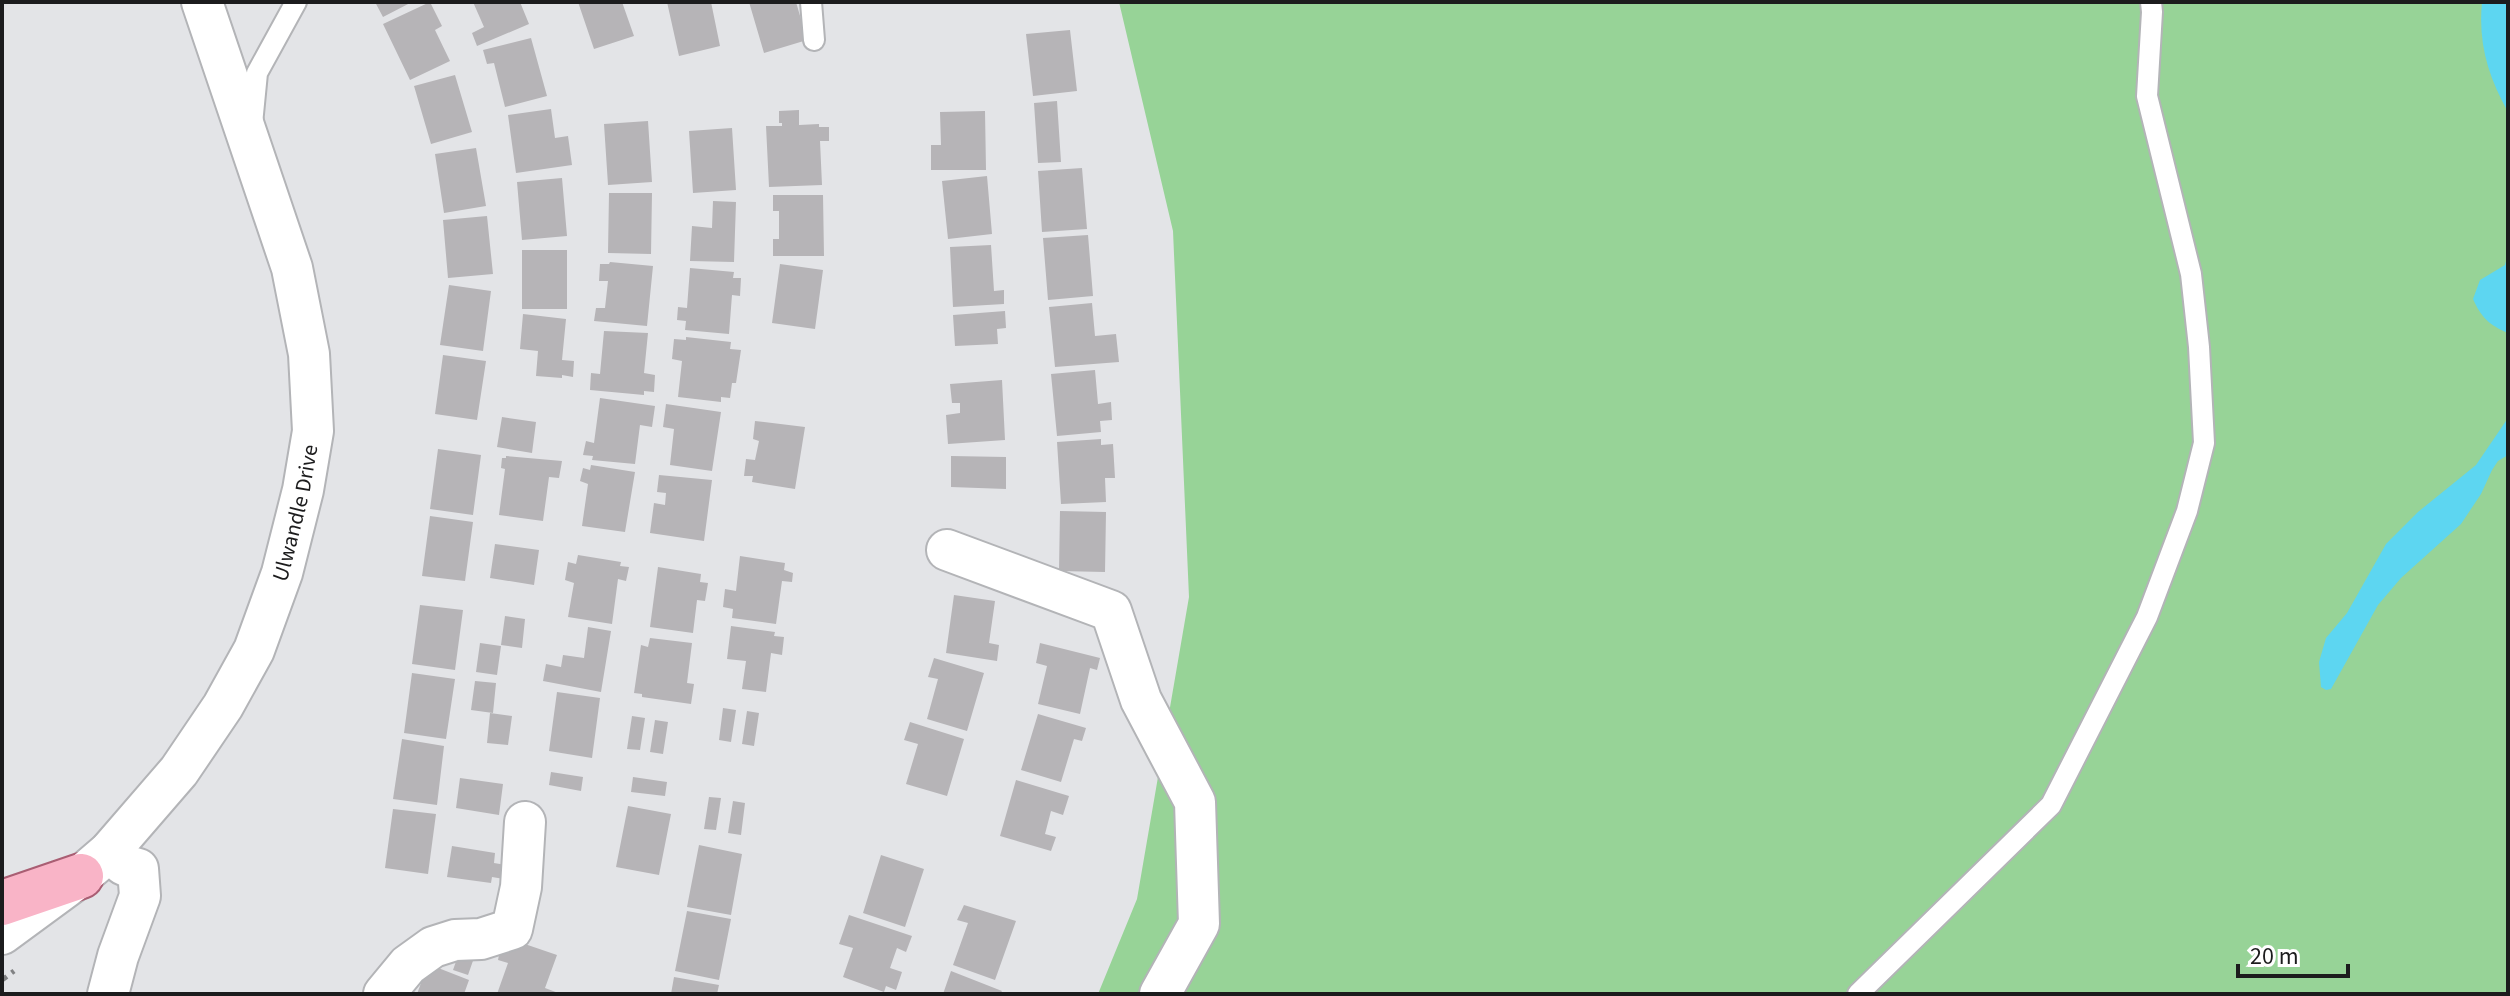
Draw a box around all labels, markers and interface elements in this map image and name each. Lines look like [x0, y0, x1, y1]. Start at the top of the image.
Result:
street label: Ulwandle Drive [264, 442, 326, 586]
scale bar [2238, 928, 2348, 978]
text: 20 m [2250, 939, 2299, 974]

